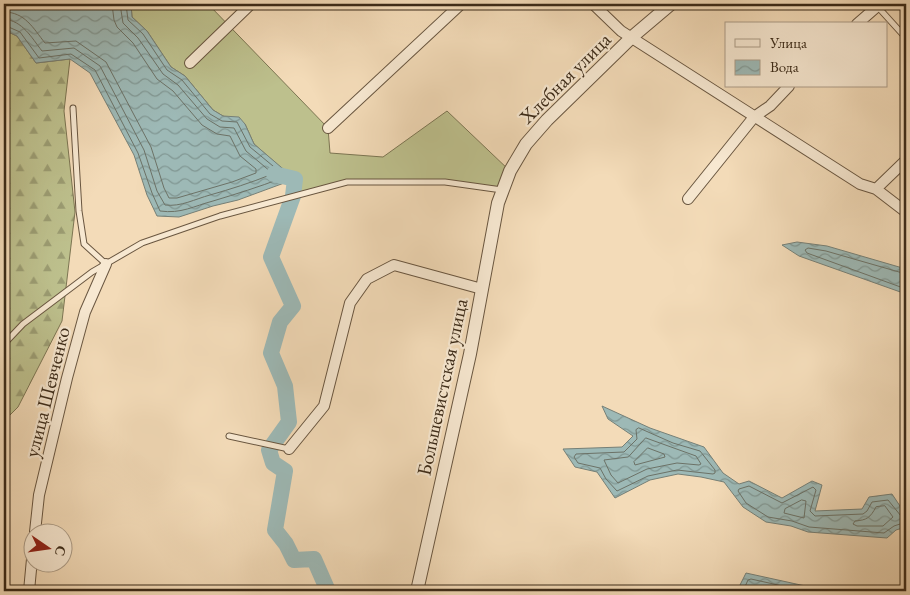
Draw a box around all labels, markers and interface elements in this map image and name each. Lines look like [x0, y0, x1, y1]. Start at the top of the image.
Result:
legend [725, 22, 888, 88]
street label: Хлебная улица [513, 27, 616, 130]
text: Улица [769, 33, 807, 52]
text: Вода [770, 57, 799, 76]
street label: Большевистская улица [411, 296, 473, 478]
street label: улица Шевченко [18, 324, 76, 460]
north arrow [22, 522, 72, 572]
text: С [51, 544, 71, 558]

